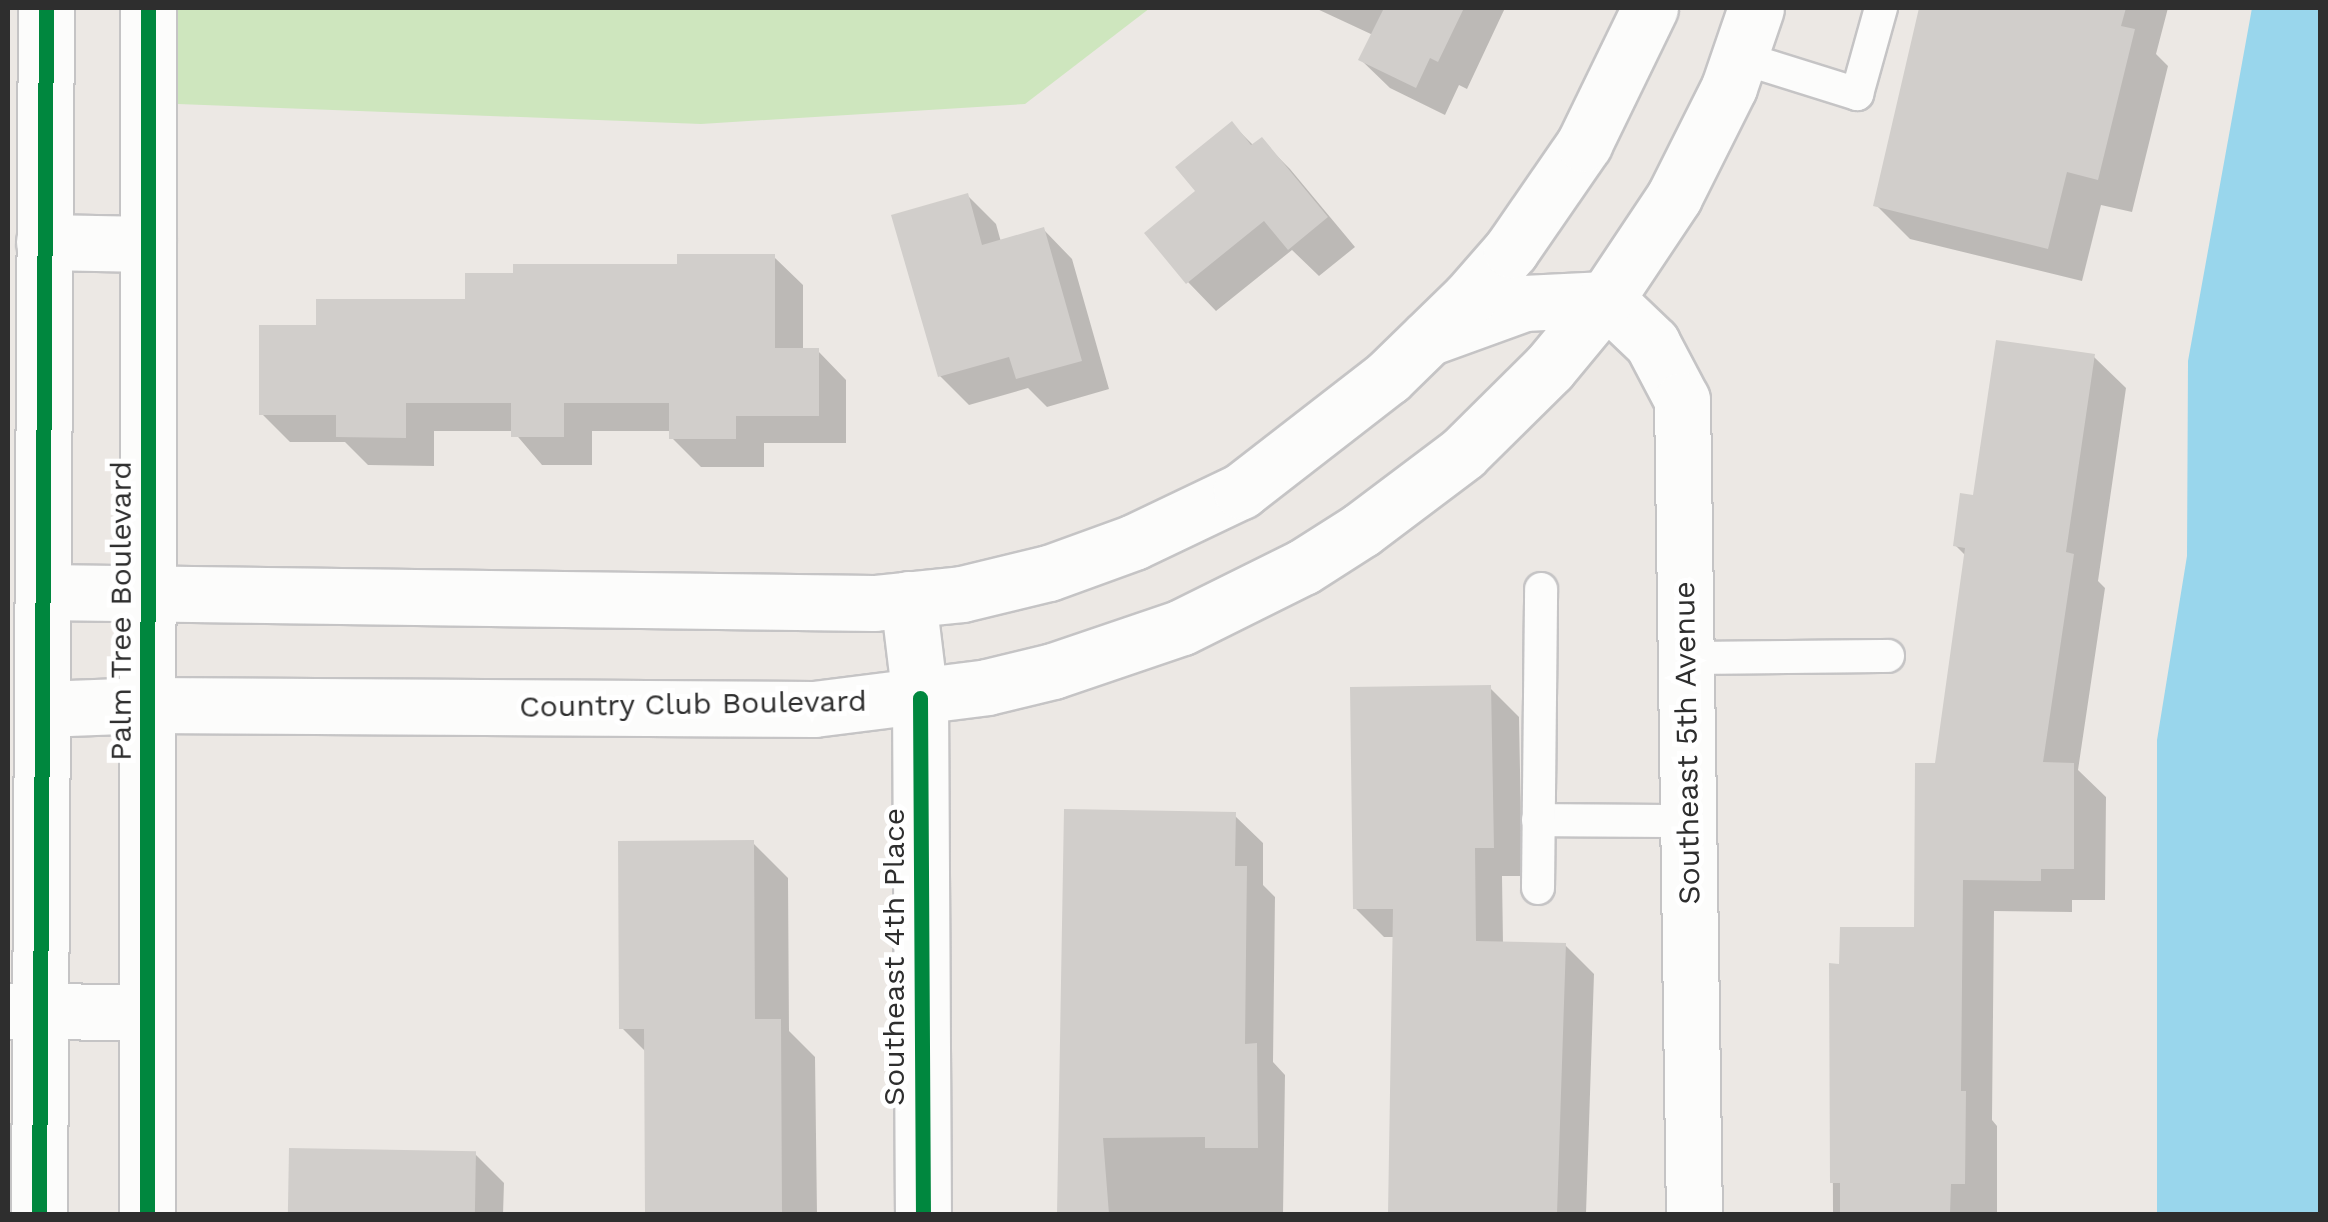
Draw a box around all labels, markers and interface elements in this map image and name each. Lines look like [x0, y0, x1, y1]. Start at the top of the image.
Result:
street label: Palm Tree Boulevard [103, 461, 139, 761]
street label: Southeast 5th Avenue [1666, 580, 1708, 906]
street label: Country Club Boulevard [519, 683, 867, 725]
street label: Southeast 4th Place [876, 808, 912, 1106]

